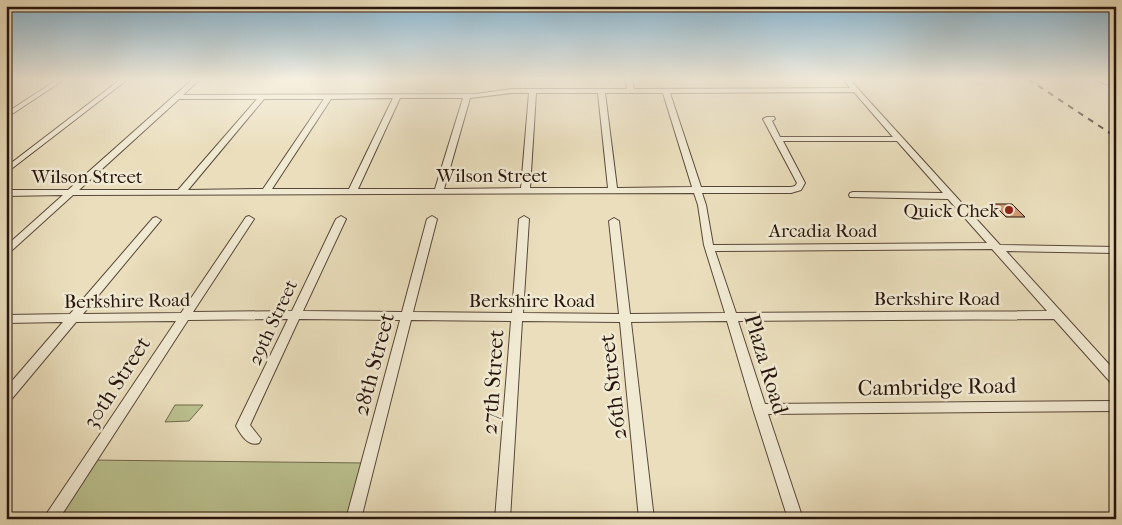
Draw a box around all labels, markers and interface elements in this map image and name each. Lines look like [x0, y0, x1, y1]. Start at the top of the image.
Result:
street label: Wilson Street [435, 165, 548, 187]
street label: Wilson Street [30, 166, 143, 188]
place label: Quick Chek [903, 200, 999, 222]
marker: Quick Chek [1003, 204, 1015, 216]
street label: Arcadia Road [768, 220, 878, 242]
street label: 29th Street [244, 276, 302, 368]
street label: Berkshire Road [874, 288, 1001, 310]
street label: Berkshire Road [64, 289, 191, 313]
street label: Berkshire Road [469, 290, 596, 312]
street label: 28th Street [348, 310, 400, 419]
street label: Plaza Road [739, 311, 794, 418]
street label: 27th Street [476, 329, 510, 435]
street label: 30th Street [78, 332, 156, 433]
street label: 26th Street [594, 332, 632, 441]
street label: Cambridge Road [858, 373, 1018, 401]

